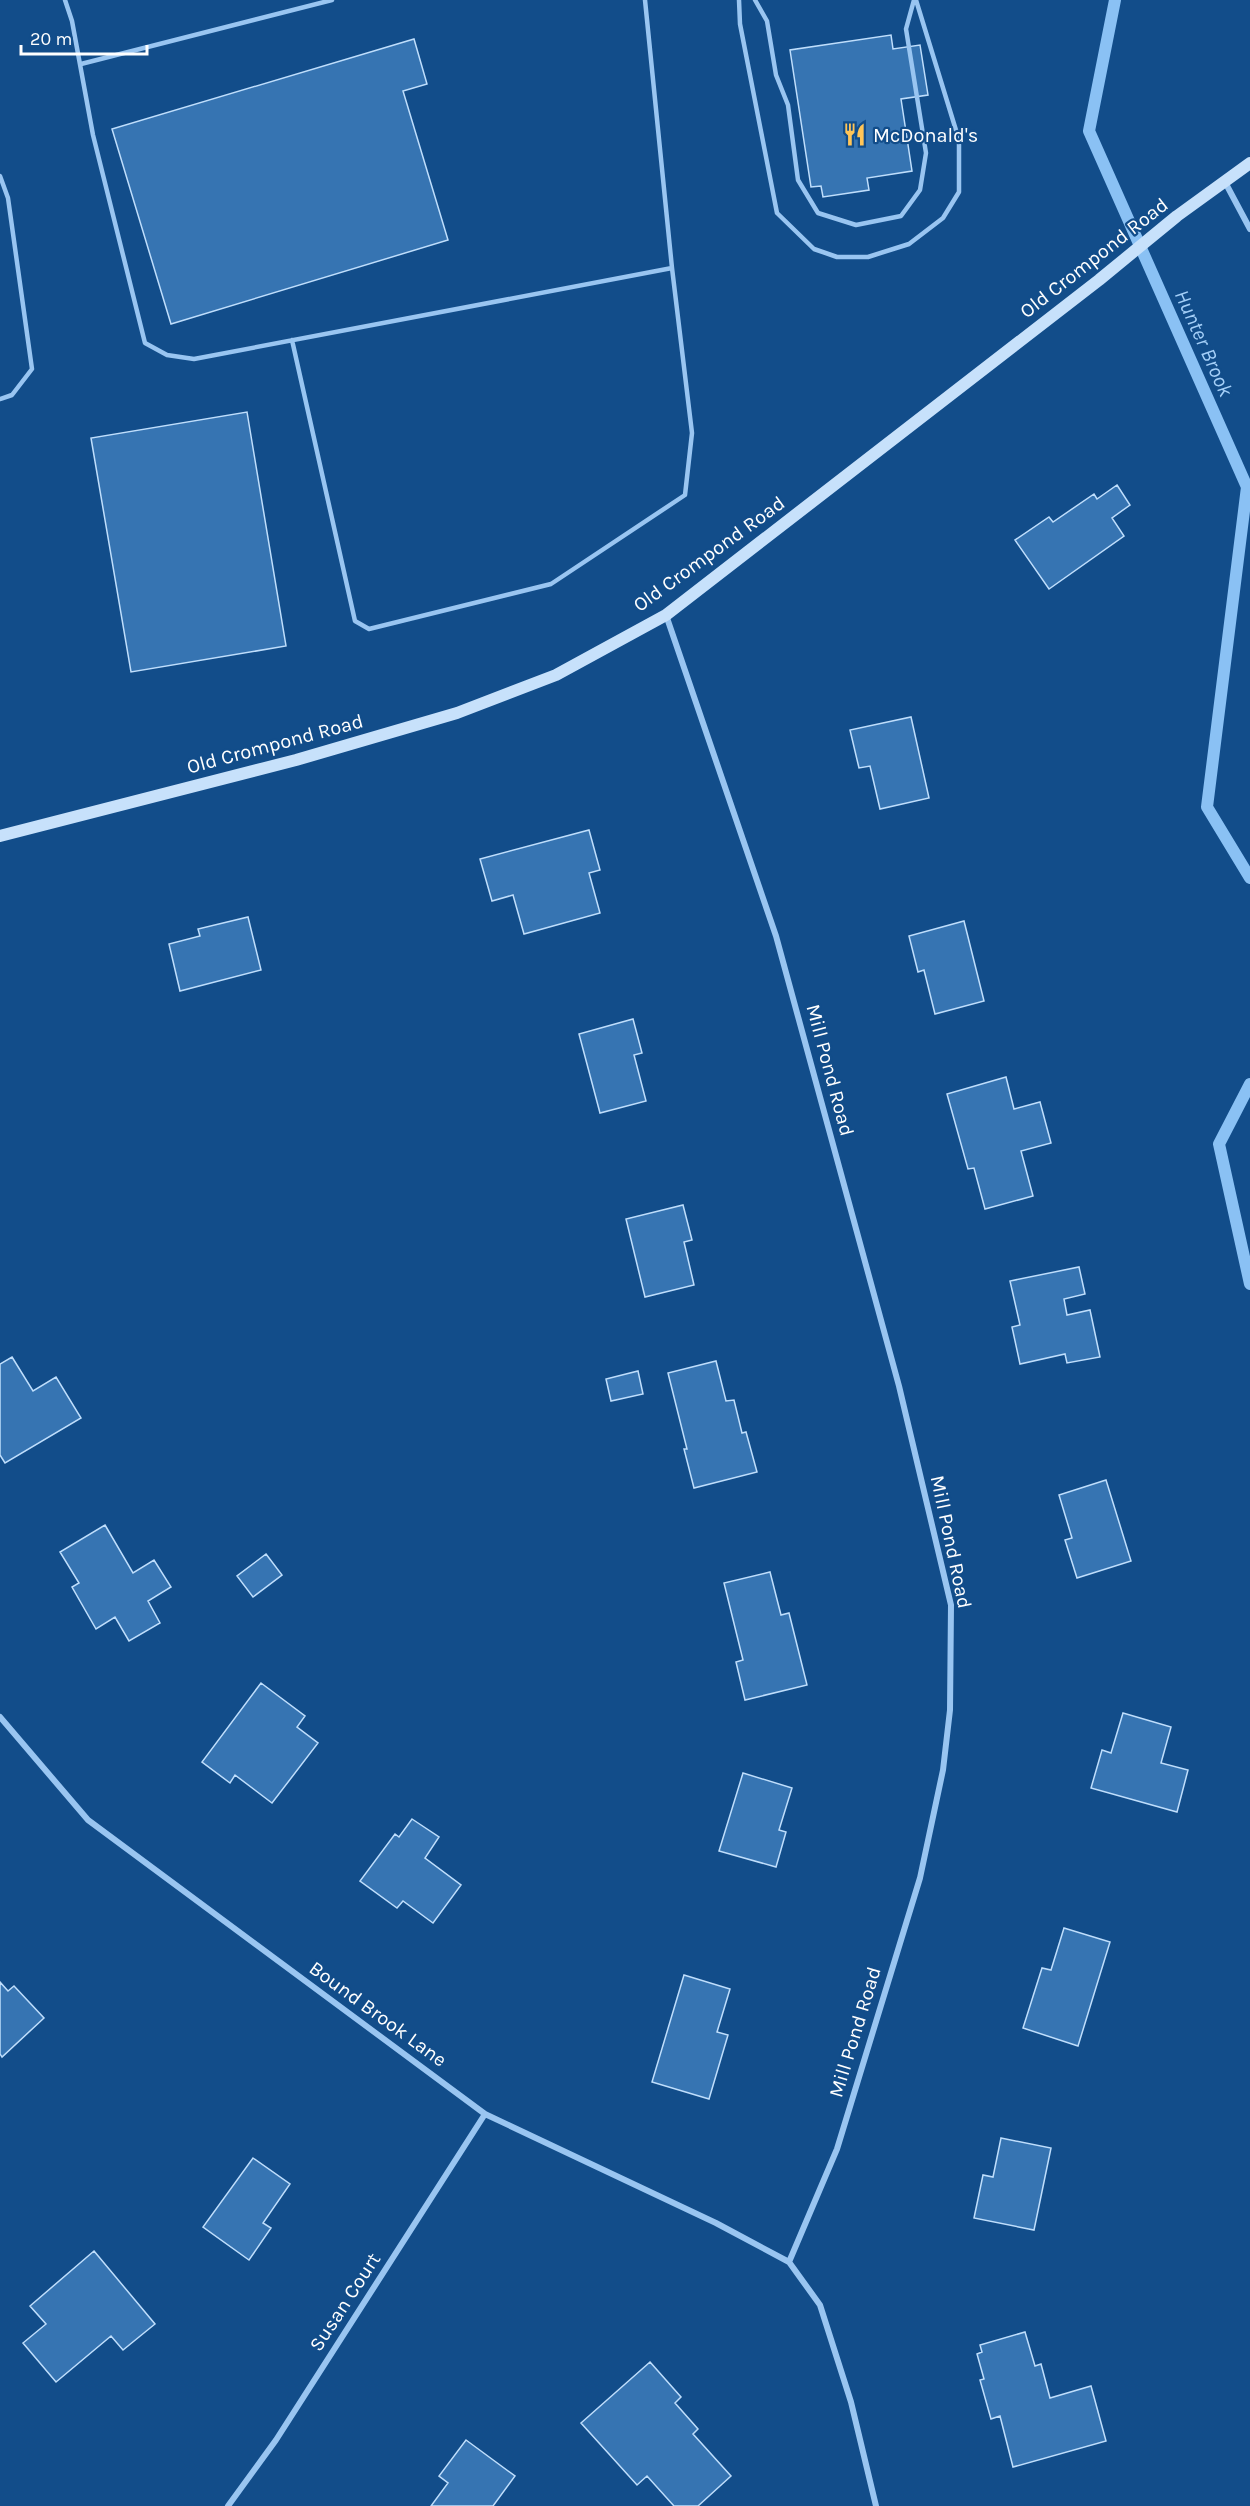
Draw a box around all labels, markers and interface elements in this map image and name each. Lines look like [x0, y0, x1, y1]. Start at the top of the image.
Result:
scale bar [21, 18, 147, 56]
text: 20 m [30, 28, 72, 50]
restaurant icon: McDonald's [842, 122, 868, 148]
place label: McDonald's [873, 124, 978, 147]
street label: Old Crompond Road [1015, 193, 1173, 323]
water label: Hunter Brook [1170, 286, 1238, 400]
street label: Old Crompond Road [629, 491, 789, 617]
street label: Old Crompond Road [184, 709, 366, 779]
street label: Mill Pond Road [801, 1002, 859, 1138]
street label: Mill Pond Road [926, 1473, 976, 1611]
street label: Bound Brook Lane [305, 1956, 451, 2072]
street label: Mill Pond Road [824, 1964, 886, 2100]
street label: Susan Court [305, 2248, 386, 2355]

